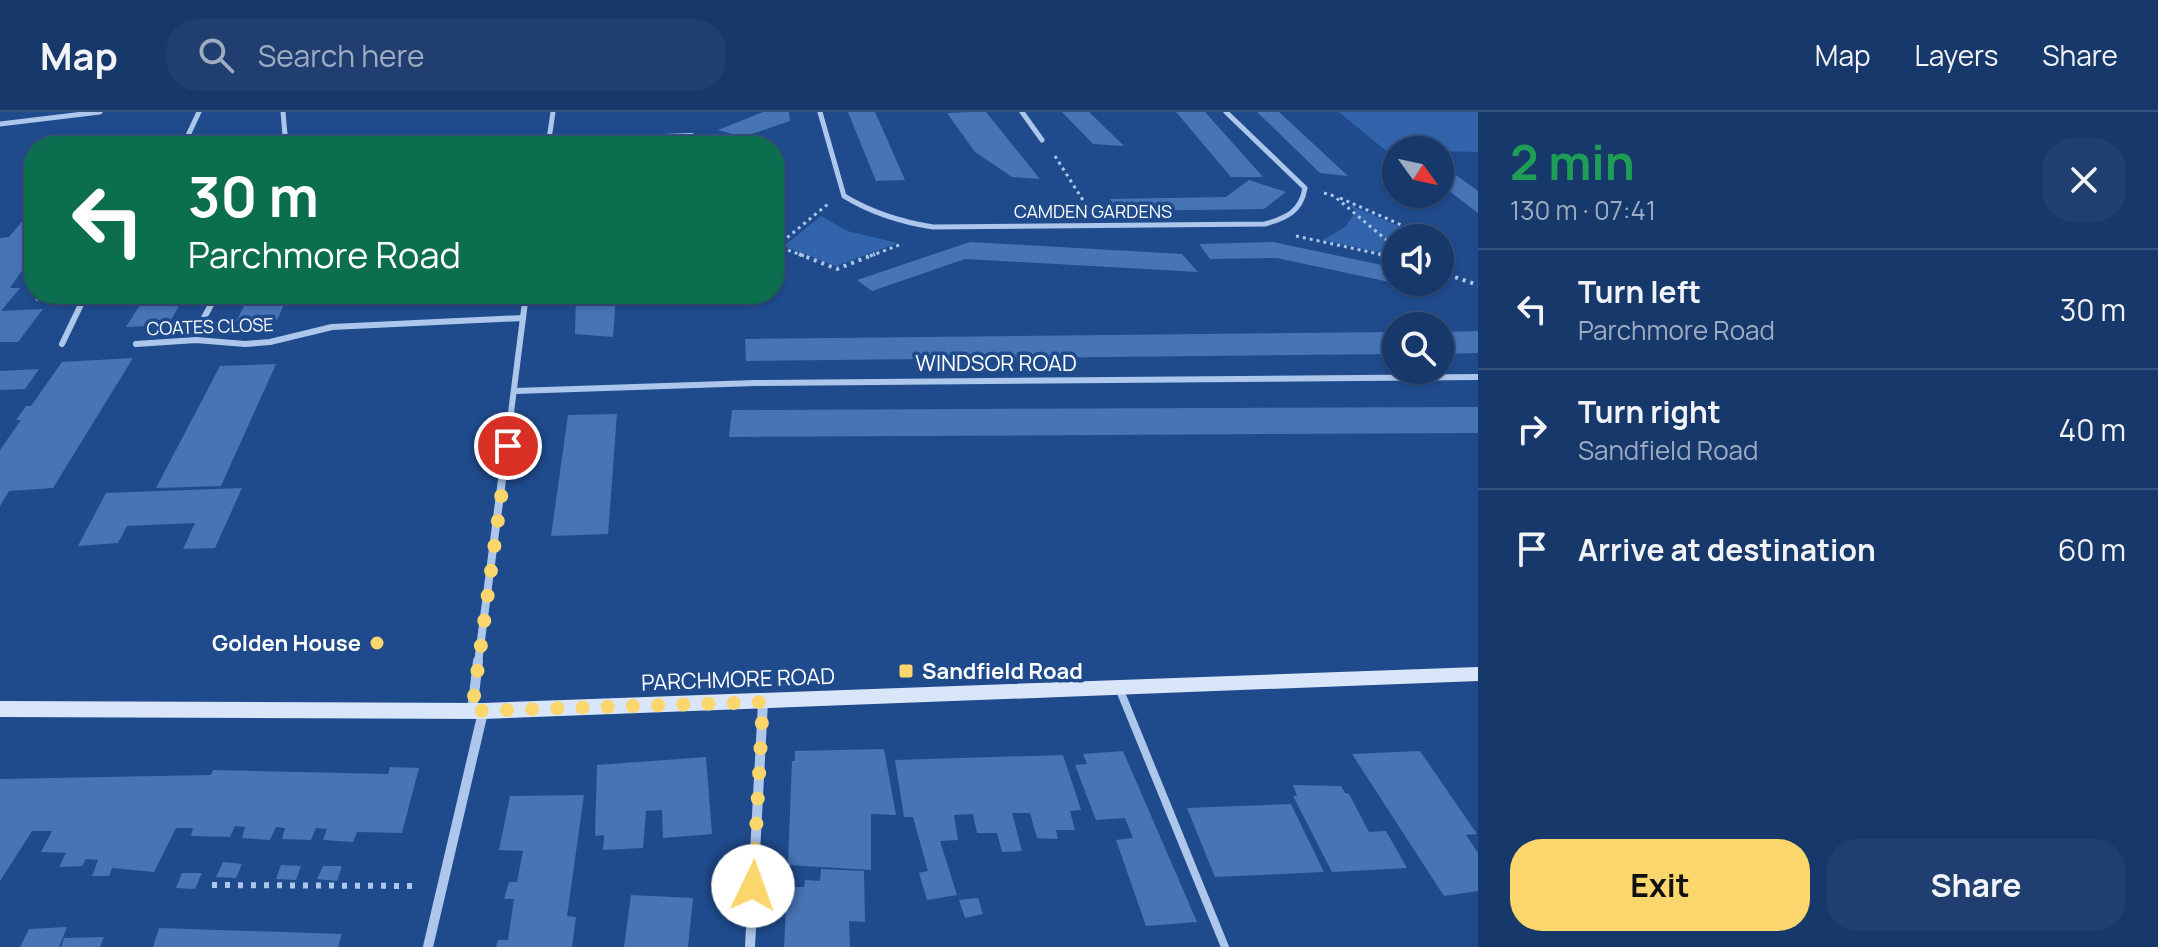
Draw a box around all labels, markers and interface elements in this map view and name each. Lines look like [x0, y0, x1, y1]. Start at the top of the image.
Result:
search box [166, 19, 726, 91]
text: Map [40, 29, 118, 81]
icon: search [194, 33, 238, 77]
text: Search here [258, 35, 425, 76]
text: Map [1815, 36, 1871, 74]
text: Layers [1915, 36, 1998, 74]
text: Share [2042, 36, 2118, 74]
text: 2 min [1510, 129, 1635, 194]
north arrow [1382, 136, 1454, 208]
map controls [1382, 136, 1454, 384]
button: close [2042, 138, 2126, 222]
text: 30 m [188, 157, 319, 234]
icon: left [56, 168, 160, 272]
text: 130 m · 07:41 [1510, 192, 1656, 228]
street label: CAMDEN GARDENS [1014, 199, 1172, 223]
button: sound [1382, 224, 1454, 296]
text: Parchmore Road [188, 230, 461, 279]
text: Turn left [1578, 271, 1701, 312]
icon: left [1510, 287, 1554, 331]
text: 30 m [2060, 289, 2126, 330]
street label: COATES CLOSE [146, 312, 274, 340]
button: search [1382, 312, 1454, 384]
text: Parchmore Road [1578, 312, 1775, 348]
street label: WINDSOR ROAD [915, 348, 1077, 378]
text: Turn right [1578, 391, 1721, 432]
icon: right [1510, 407, 1554, 451]
text: 40 m [2059, 409, 2126, 450]
pin [474, 412, 542, 480]
icon: arrive [486, 424, 530, 468]
text: Sandfield Road [1578, 432, 1758, 468]
icon: arrive [1510, 527, 1554, 571]
text: Arrive at destination [1578, 529, 1876, 570]
text: 60 m [2058, 529, 2126, 570]
place label: Golden House [212, 628, 361, 658]
marker: Golden House [368, 634, 386, 652]
place label: Sandfield Road [922, 656, 1083, 686]
street label: PARCHMORE ROAD [641, 661, 835, 697]
marker: Sandfield Road [897, 662, 915, 680]
button: Exit [1510, 839, 1810, 931]
button: Share [1826, 839, 2126, 931]
position arrow [711, 844, 795, 928]

